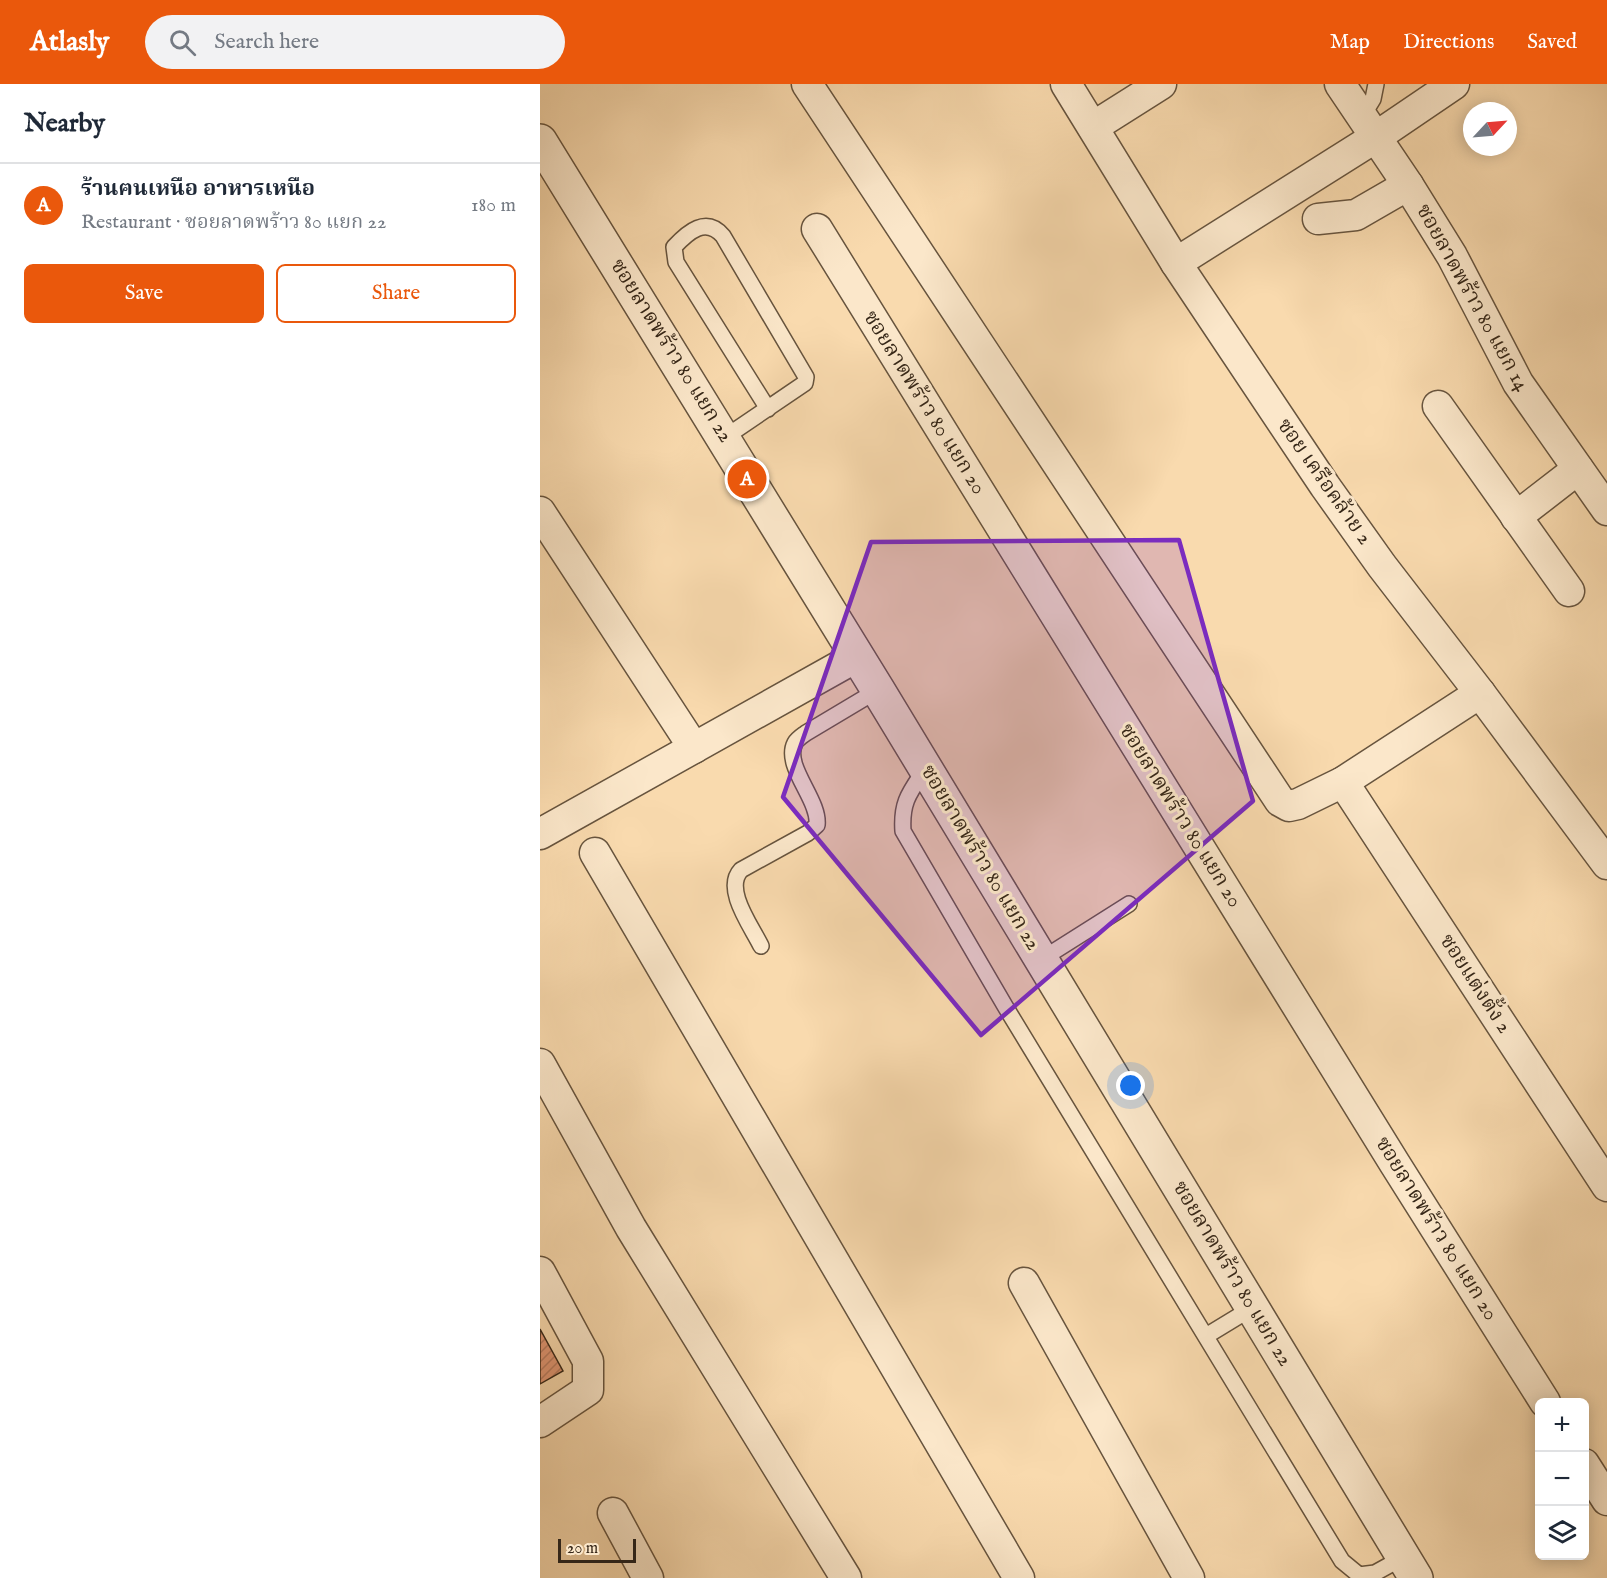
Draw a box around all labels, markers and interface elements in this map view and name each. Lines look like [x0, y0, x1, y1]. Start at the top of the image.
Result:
search box [145, 15, 565, 69]
text: Atlasly [30, 25, 109, 60]
icon: search [166, 26, 199, 59]
text: Search here [214, 28, 319, 56]
text: Map [1330, 29, 1370, 56]
text: Directions [1403, 29, 1494, 56]
text: Saved [1527, 29, 1577, 56]
north arrow [1463, 102, 1517, 156]
text: Nearby [24, 107, 105, 140]
text: ร้านฅนเหนือ อาหารเหนือ [81, 175, 315, 203]
text: A [37, 193, 50, 218]
text: 180 m [471, 193, 516, 218]
street label: ซอยลาดพร้าว 80 แยก 14 [1409, 200, 1535, 397]
text: Restaurant · ซอยลาดพร้าว 80 แยก 22 [81, 210, 386, 235]
street label: ซอยลาดพร้าว 80 แยก 22 [603, 254, 739, 448]
button: Save [24, 264, 264, 323]
button: Share [276, 264, 516, 323]
street label: ซอยลาดพร้าว 80 แยก 20 [856, 306, 992, 500]
street label: ซอย เครือคล้าย 2 [1270, 413, 1378, 551]
pin: A [728, 456, 766, 502]
street label: ซอยลาดพร้าว 80 แยก 20 [1112, 719, 1248, 913]
street label: ซอยลาดพร้าว 80 แยก 22 [914, 760, 1046, 956]
street label: ซอยแต่งตั้ง 2 [1433, 927, 1521, 1039]
your location [1116, 1071, 1145, 1100]
street label: ซอยลาดพร้าว 80 แยก 20 [1368, 1132, 1504, 1326]
street label: ซอยลาดพร้าว 80 แยก 22 [1166, 1176, 1298, 1372]
map controls [1535, 1398, 1589, 1560]
button: + [1535, 1398, 1589, 1452]
button: − [1535, 1452, 1589, 1506]
button: layers [1535, 1506, 1589, 1560]
scale bar [558, 1536, 636, 1564]
text: 20 m [567, 1539, 598, 1559]

